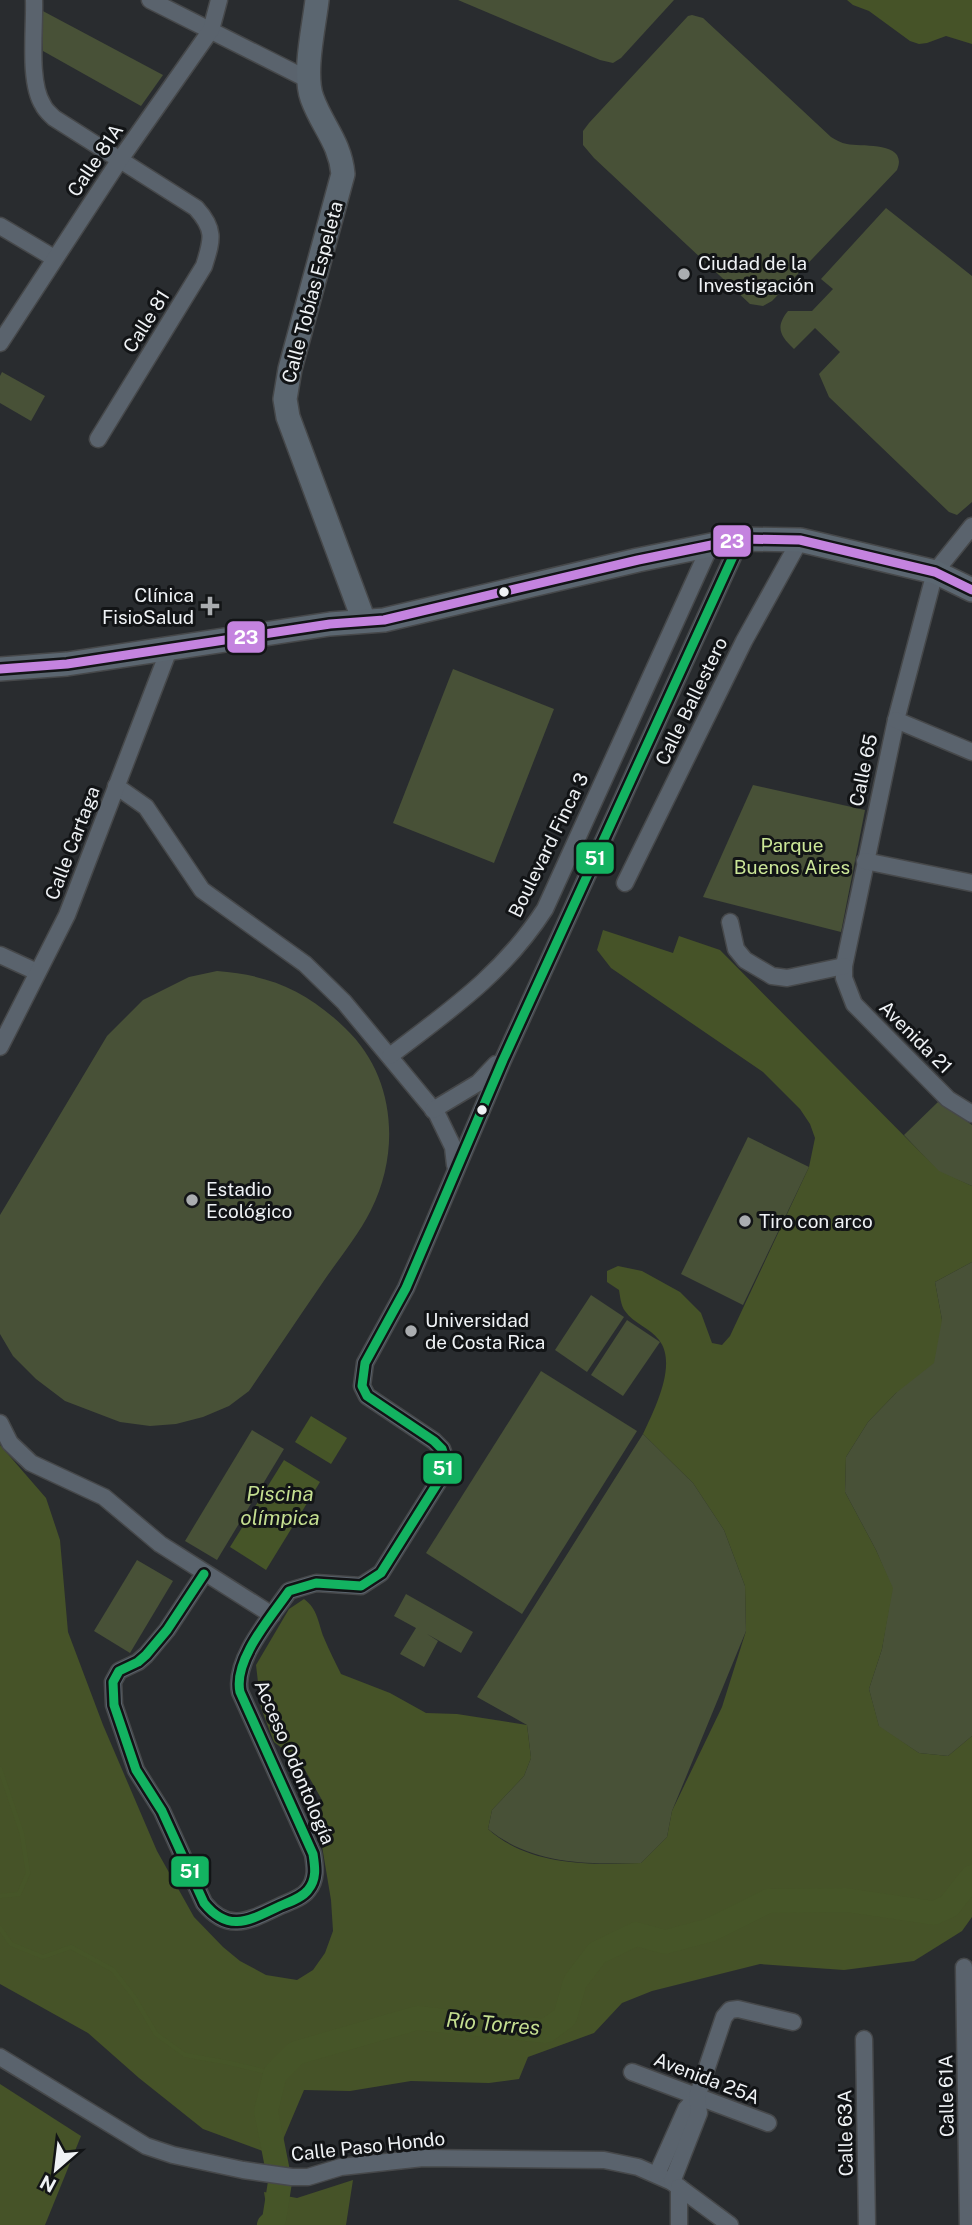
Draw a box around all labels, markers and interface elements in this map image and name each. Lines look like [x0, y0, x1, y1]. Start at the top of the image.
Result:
street label: Calle 81A [63, 119, 127, 201]
street label: Calle Tobías Espeleta [277, 199, 347, 385]
place label: Ciudad de la Investigación [698, 252, 814, 296]
marker: Ciudad de la Investigación [676, 266, 692, 282]
street label: Calle 81 [118, 286, 174, 356]
line badge: 23 [712, 524, 752, 558]
text: 23 [720, 530, 744, 552]
place label: Clínica FisioSalud [102, 584, 194, 628]
unlabelled marker [497, 585, 511, 599]
marker: Clínica FisioSalud [200, 596, 220, 616]
line badge: 23 [226, 620, 266, 654]
text: 23 [234, 626, 258, 648]
street label: Calle Ballestero [651, 633, 731, 769]
street label: Calle 65 [845, 732, 881, 808]
street label: Boulevard Finca 3 [503, 769, 593, 921]
street label: Calle Cartaga [40, 783, 104, 903]
park label: Parque Buenos Aires [734, 834, 850, 878]
line badge: 51 [575, 841, 615, 875]
text: 51 [585, 847, 605, 869]
street label: Avenida 21 [875, 996, 957, 1078]
unlabelled marker [475, 1103, 489, 1117]
place label: Estadio Ecológico [206, 1178, 292, 1222]
marker: Estadio Ecológico [184, 1192, 200, 1208]
place label: Tiro con arco [759, 1210, 873, 1232]
marker: Tiro con arco [737, 1213, 753, 1229]
place label: Universidad de Costa Rica [425, 1309, 545, 1353]
marker: Universidad de Costa Rica [403, 1323, 419, 1339]
line badge: 51 [422, 1452, 463, 1485]
text: 51 [433, 1457, 453, 1479]
water label: Piscina olímpica [240, 1481, 320, 1530]
street label: Acceso Odontología [250, 1676, 340, 1848]
line badge: 51 [170, 1855, 210, 1888]
text: 51 [180, 1860, 200, 1882]
water label: Río Torres [445, 2007, 541, 2040]
street label: Avenida 25A [651, 2048, 763, 2108]
street label: Calle 61A [934, 2055, 958, 2137]
street label: Calle 63A [833, 2089, 857, 2177]
street label: Calle Paso Hondo [290, 2127, 446, 2165]
north arrow [21, 2134, 91, 2204]
text: N [36, 2171, 60, 2197]

